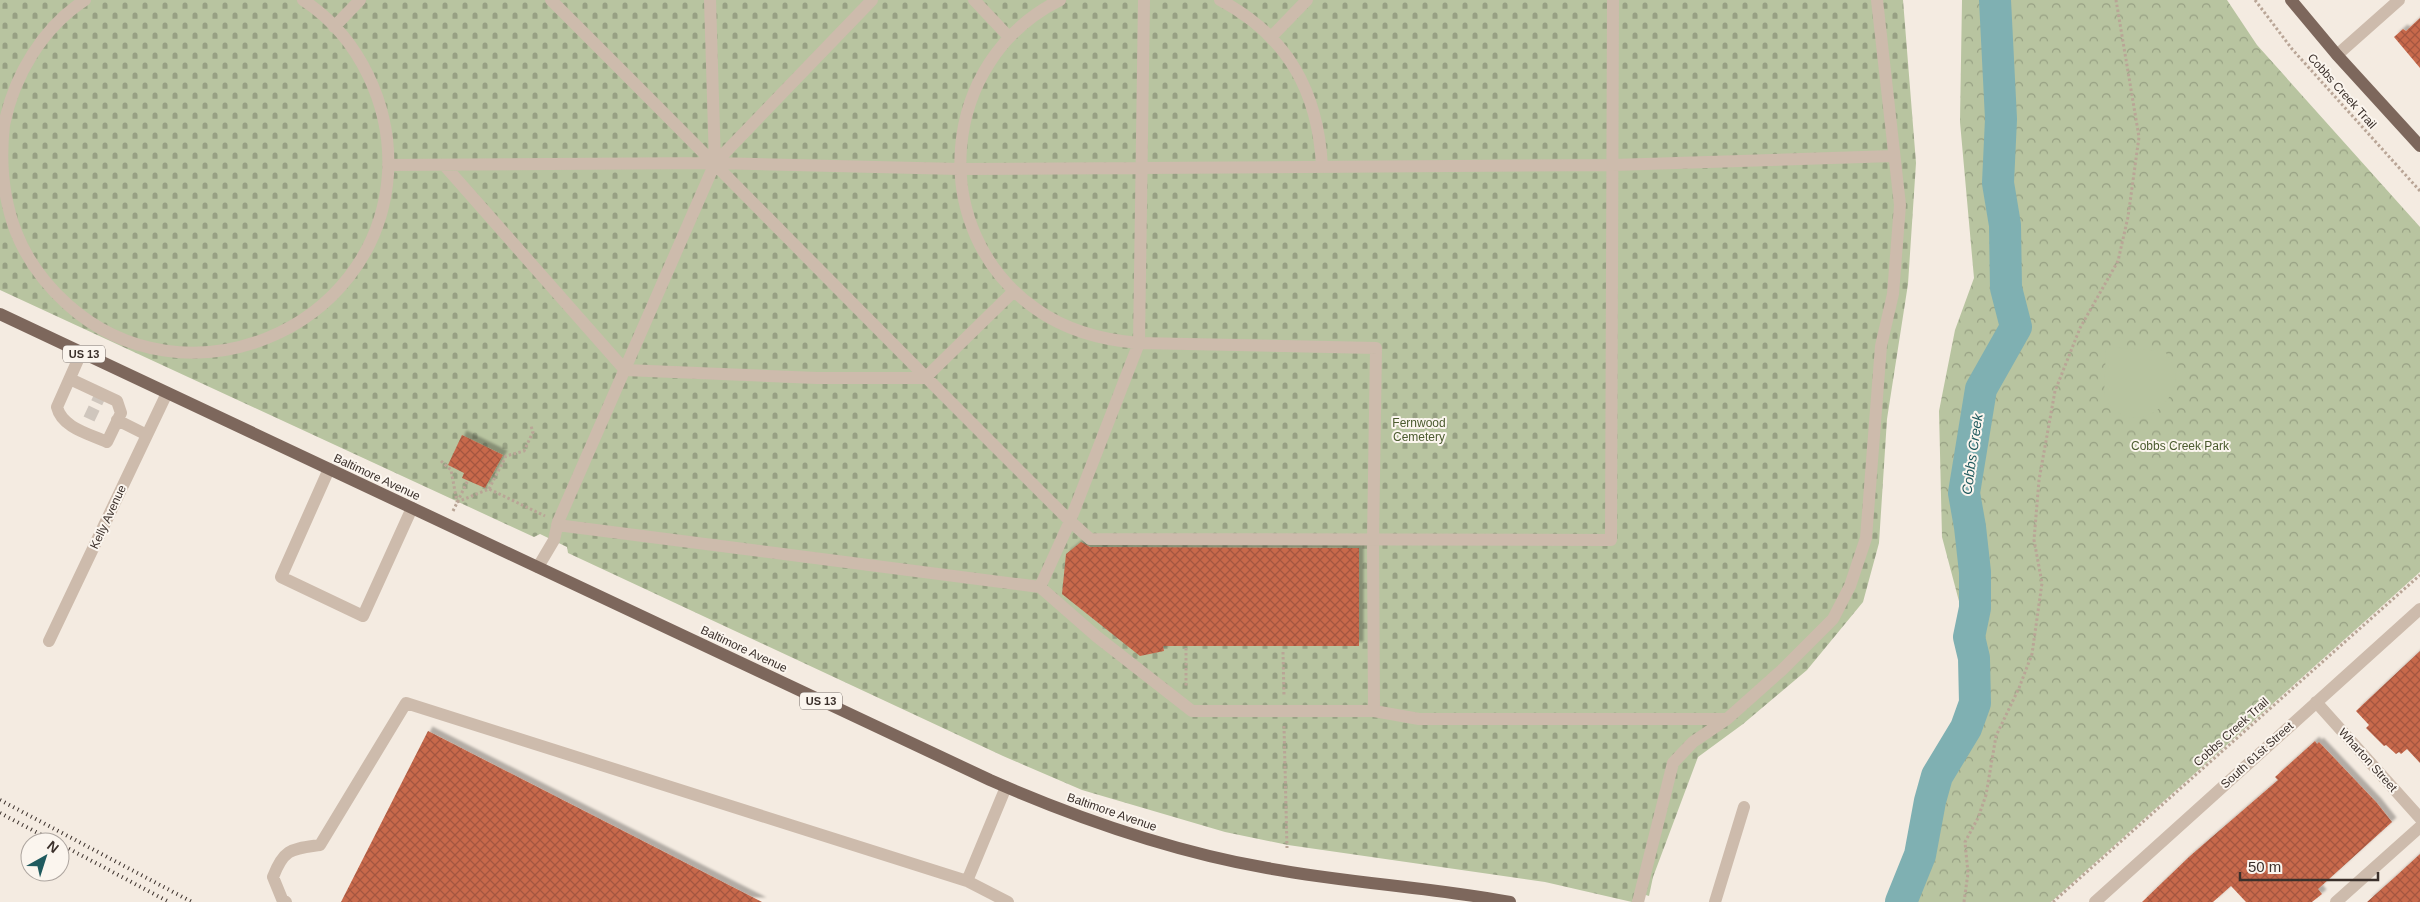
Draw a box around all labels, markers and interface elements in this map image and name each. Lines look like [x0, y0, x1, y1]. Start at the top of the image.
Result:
street label: Cobbs Creek Trail [2305, 51, 2379, 131]
road number: US 13 [63, 346, 105, 362]
water label: Cobbs Creek [1958, 411, 1986, 496]
park label: Fernwood Cemetery [1392, 416, 1446, 444]
park label: Cobbs Creek Park [2131, 439, 2230, 453]
street label: Baltimore Avenue [332, 451, 423, 503]
street label: Kelly Avenue [87, 482, 129, 551]
street label: Baltimore Avenue [699, 623, 790, 675]
road number: US 13 [800, 692, 842, 709]
street label: Cobbs Creek Trail [2191, 695, 2271, 769]
street label: South 61st Street [2218, 718, 2297, 791]
street label: Wharton Street [2336, 725, 2401, 795]
street label: Baltimore Avenue [1065, 790, 1159, 834]
north arrow [20, 832, 70, 882]
text: N [44, 837, 62, 856]
scale bar [2240, 850, 2378, 882]
text: 50 m [2248, 858, 2281, 875]

